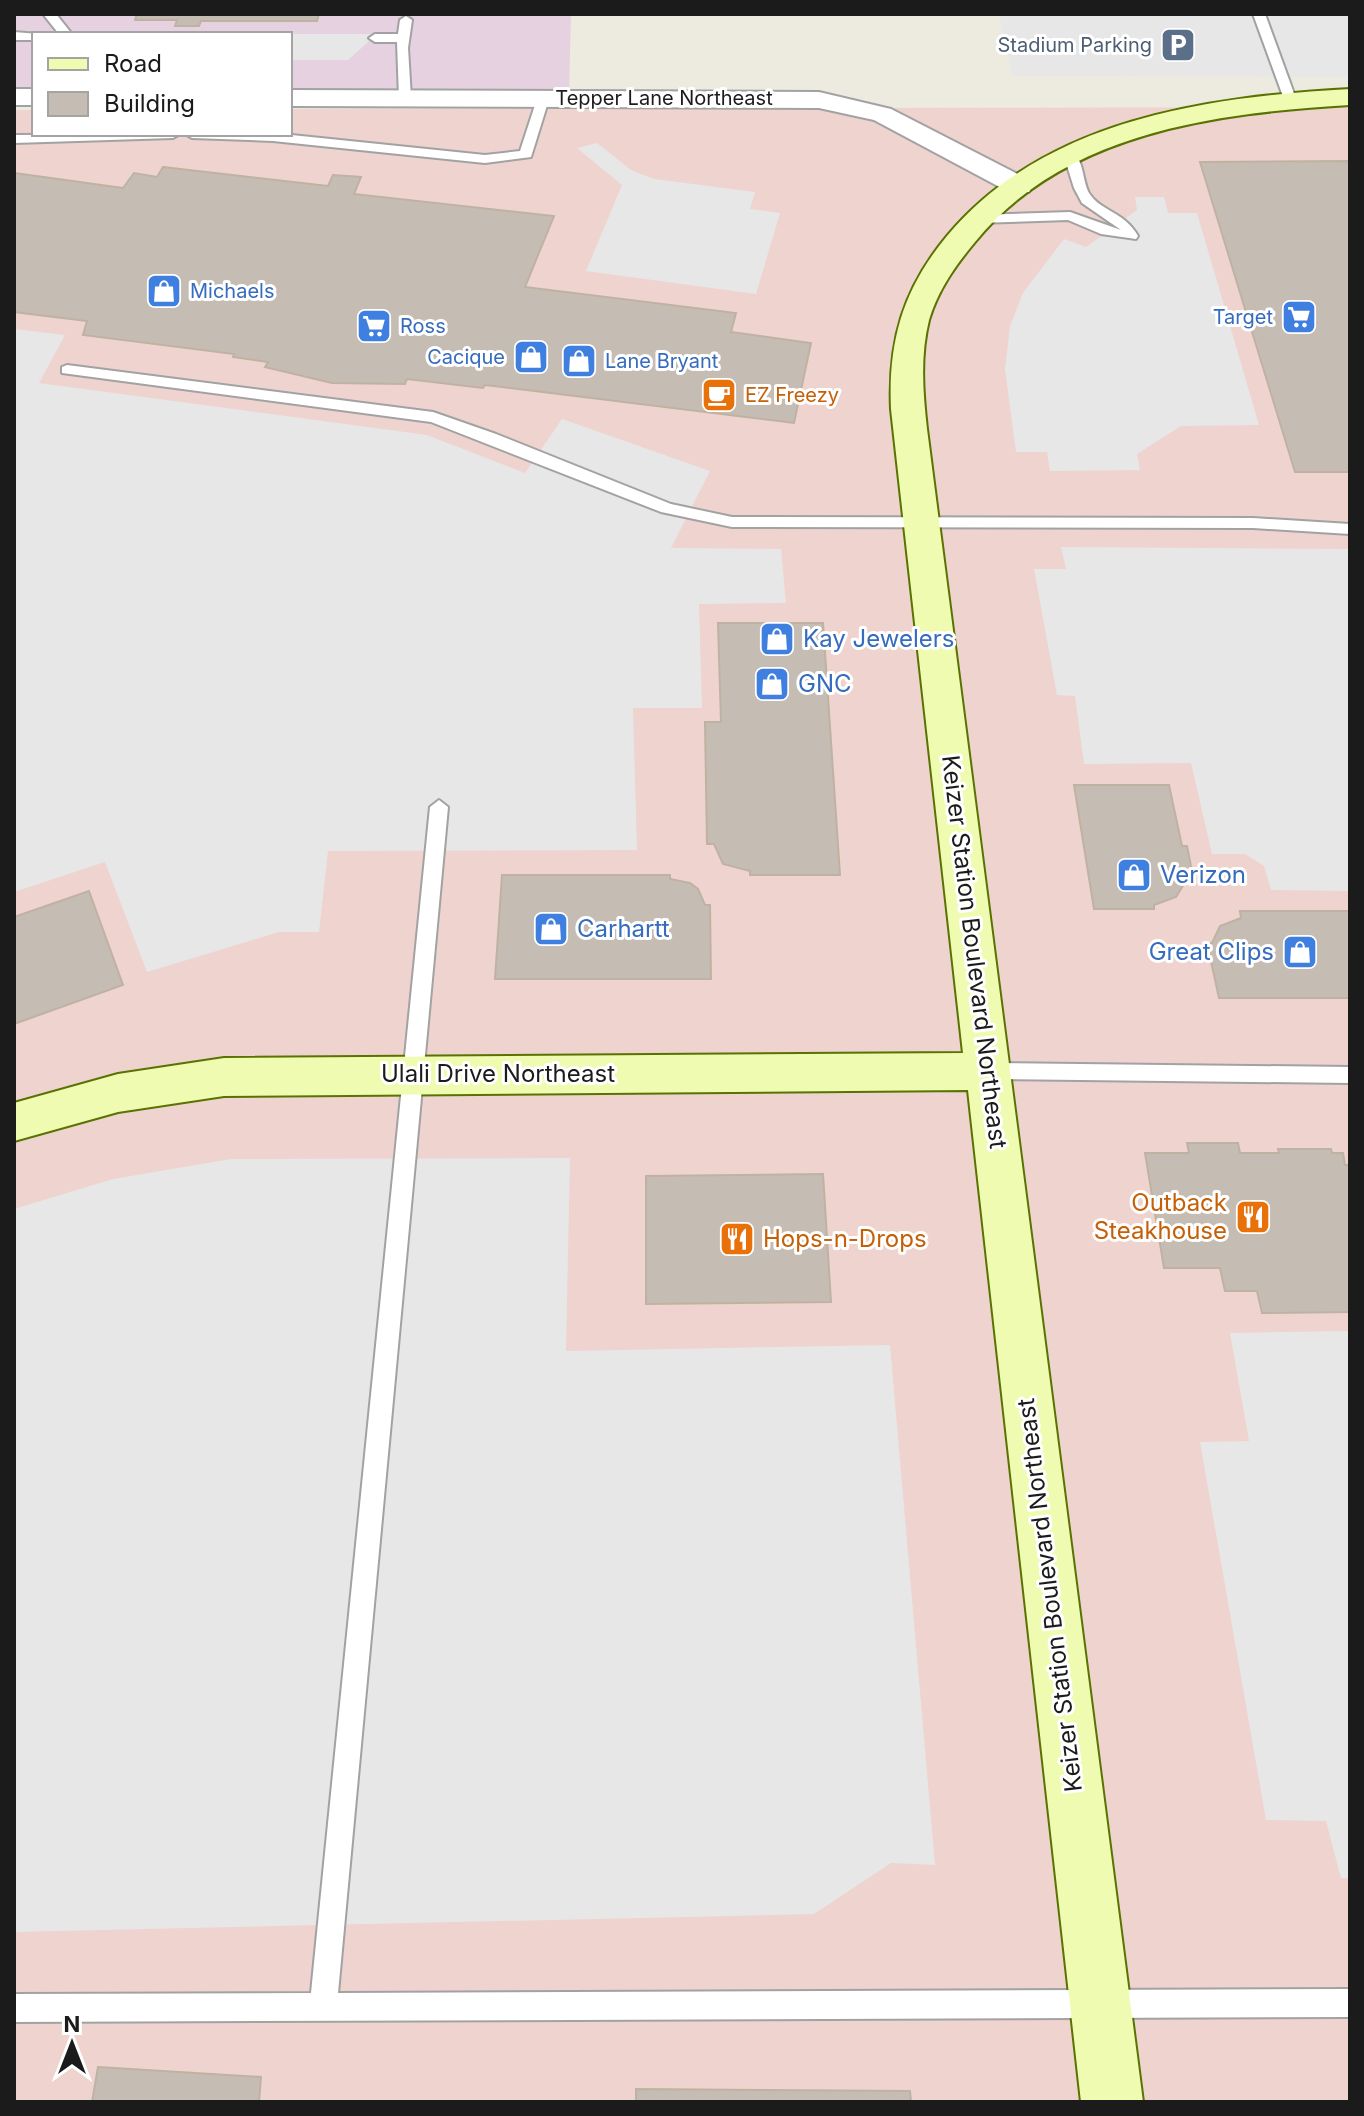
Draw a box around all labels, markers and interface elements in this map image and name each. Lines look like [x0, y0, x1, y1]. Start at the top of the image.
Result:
parking icon: Stadium Parking [1159, 26, 1197, 64]
legend [32, 32, 292, 136]
place label: Stadium Parking [997, 33, 1152, 57]
text: Road [104, 49, 162, 78]
street label: Tepper Lane Northeast [555, 86, 773, 110]
text: Building [104, 89, 195, 118]
shop icon: Michaels [145, 272, 183, 310]
place label: Michaels [190, 279, 274, 303]
supermarket icon: Target [1280, 298, 1318, 336]
place label: Target [1213, 305, 1273, 329]
supermarket icon: Ross [355, 307, 393, 345]
place label: Ross [400, 314, 446, 338]
shop icon: Cacique [512, 338, 550, 376]
shop icon: Lane Bryant [560, 342, 598, 380]
place label: Cacique [427, 345, 505, 369]
place label: Lane Bryant [605, 349, 719, 373]
cafe icon: EZ Freezy [700, 376, 738, 414]
place label: EZ Freezy [745, 383, 839, 407]
shop icon: Kay Jewelers [758, 620, 796, 658]
place label: Kay Jewelers [803, 624, 954, 653]
shop icon: GNC [753, 665, 791, 703]
place label: GNC [798, 669, 852, 698]
street label: Keizer Station Boulevard Northeast [936, 754, 1013, 1150]
shop icon: Verizon [1115, 856, 1153, 894]
place label: Verizon [1160, 860, 1246, 889]
shop icon: Carhartt [532, 910, 570, 948]
place label: Carhartt [577, 914, 670, 943]
shop icon: Great Clips [1281, 933, 1319, 971]
place label: Great Clips [1149, 937, 1274, 966]
street label: Ulali Drive Northeast [381, 1059, 615, 1088]
place label: Outback Steakhouse [1094, 1188, 1227, 1245]
restaurant icon: Outback Steakhouse [1234, 1198, 1272, 1236]
restaurant icon: Hops-n-Drops [718, 1220, 756, 1258]
place label: Hops-n-Drops [763, 1224, 927, 1253]
street label: Keizer Station Boulevard Northeast [1011, 1397, 1088, 1793]
north arrow [32, 2004, 112, 2084]
text: N [64, 2011, 80, 2037]

